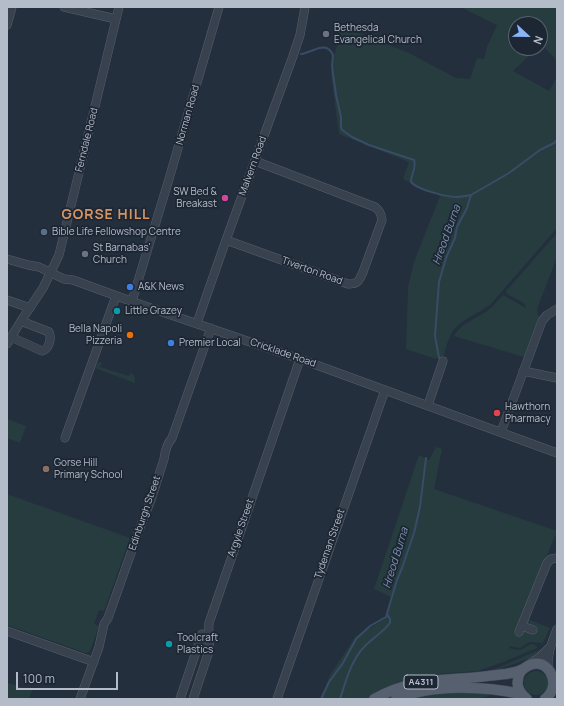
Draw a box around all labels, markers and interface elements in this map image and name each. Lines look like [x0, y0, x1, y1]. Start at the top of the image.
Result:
north arrow [508, 16, 548, 56]
place label: Bethesda Evangelical Church [334, 22, 422, 46]
marker: Bethesda Evangelical Church [321, 29, 331, 39]
text: N [530, 34, 547, 47]
street label: Norman Road [174, 84, 202, 146]
street label: Ferndale Road [73, 107, 101, 173]
street label: Malvern Road [237, 135, 269, 197]
place label: SW Bed & Breakast [173, 186, 217, 210]
marker: SW Bed & Breakast [220, 193, 230, 203]
water label: Hreod Burna [430, 203, 464, 267]
district label: GORSE HILL [61, 207, 151, 223]
place label: Bible Life Fellowshop Centre [52, 226, 181, 238]
marker: Bible Life Fellowshop Centre [39, 227, 49, 237]
place label: St Barnabas' Church [93, 242, 151, 266]
marker: St Barnabas' Church [80, 249, 90, 259]
street label: Tiverton Road [280, 254, 344, 288]
place label: A&K News [138, 281, 184, 293]
marker: A&K News [125, 282, 135, 292]
place label: Little Grazey [125, 305, 182, 317]
marker: Little Grazey [112, 306, 122, 316]
place label: Bella Napoli Pizzeria [69, 323, 122, 346]
marker: Bella Napoli Pizzeria [125, 330, 135, 340]
street label: Cricklade Road [248, 336, 318, 370]
place label: Premier Local [179, 337, 241, 349]
marker: Premier Local [166, 338, 176, 348]
place label: Hawthorn Pharmacy [505, 401, 551, 424]
marker: Hawthorn Pharmacy [492, 408, 502, 418]
place label: Gorse Hill Primary School [54, 457, 123, 480]
marker: Gorse Hill Primary School [41, 464, 51, 474]
street label: Edinburgh Street [127, 474, 163, 552]
street label: Argyle Street [225, 497, 257, 559]
street label: Tydeman Street [312, 507, 348, 581]
water label: Hreod Burna [380, 526, 412, 590]
place label: Toolcraft Plastics [177, 632, 218, 656]
marker: Toolcraft Plastics [164, 639, 174, 649]
scale bar [18, 664, 120, 690]
text: 100 m [23, 670, 55, 687]
road number: A4311 [404, 675, 438, 689]

